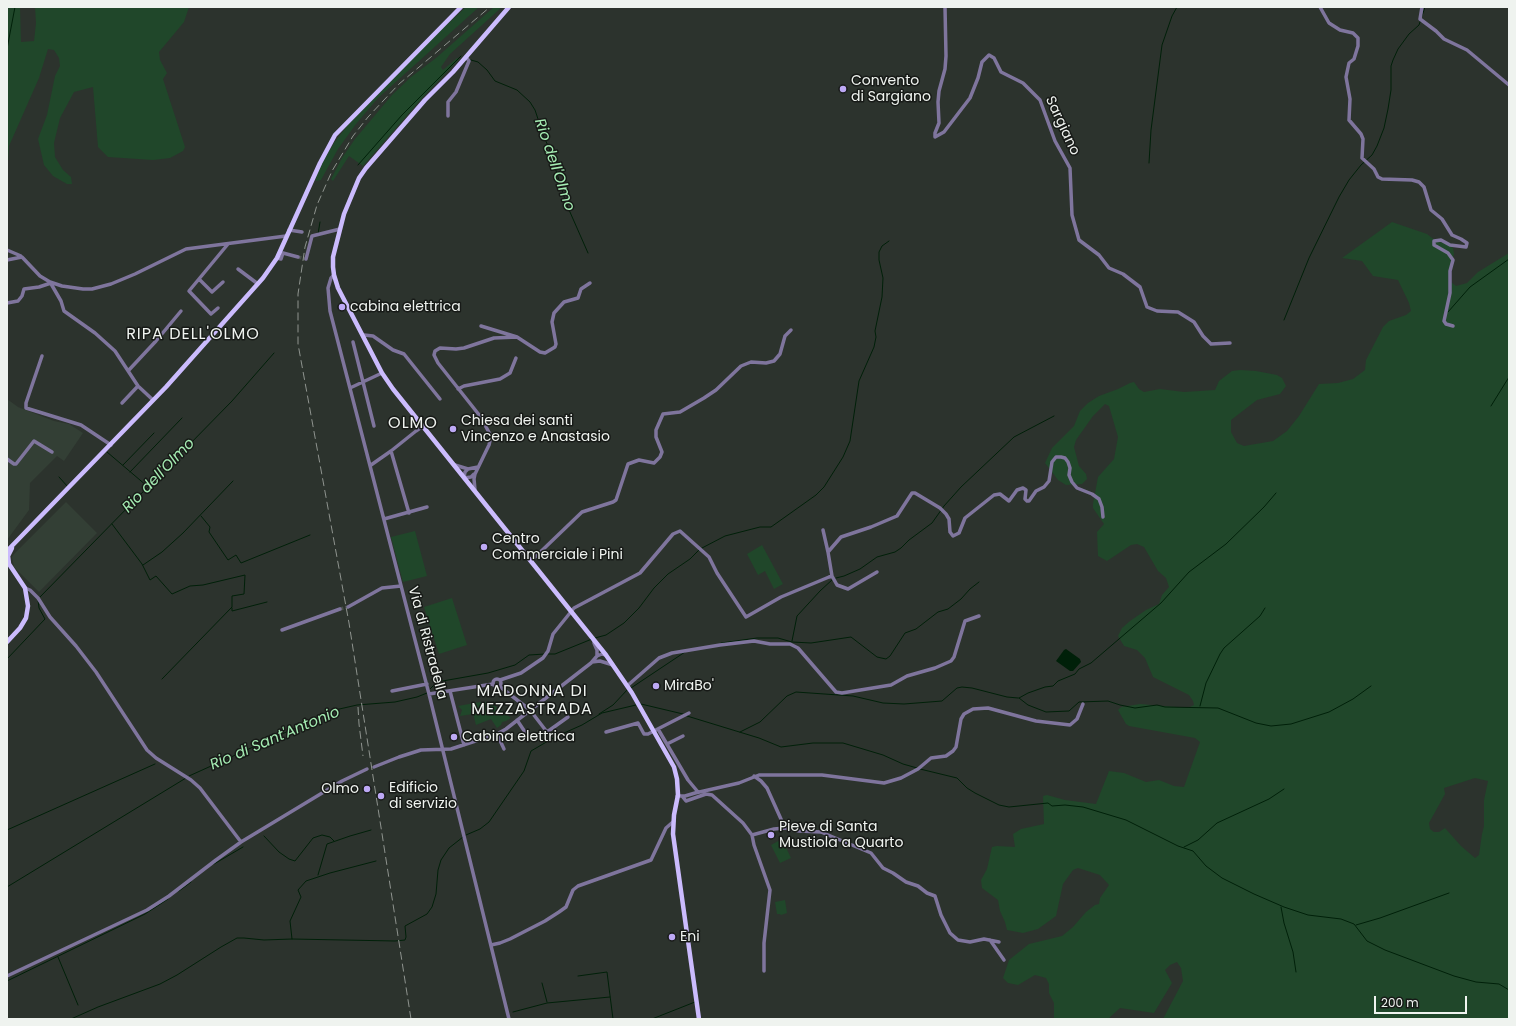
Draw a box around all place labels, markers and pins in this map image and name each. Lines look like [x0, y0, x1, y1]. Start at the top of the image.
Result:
place label: Convento di Sargiano [851, 73, 931, 106]
marker: Convento di Sargiano [838, 84, 848, 94]
place label: cabina elettrica [350, 299, 461, 315]
marker: cabina elettrica [337, 302, 347, 312]
place label: Chiesa dei santi Vincenzo e Anastasio [461, 413, 610, 446]
marker: Chiesa dei santi Vincenzo e Anastasio [448, 424, 458, 434]
place label: Centro Commerciale i Pini [492, 531, 623, 564]
marker: Centro Commerciale i Pini [479, 542, 489, 552]
place label: MiraBo' [664, 678, 714, 694]
marker: MiraBo' [651, 681, 661, 691]
place label: Cabina elettrica [462, 729, 575, 745]
marker: Cabina elettrica [449, 732, 459, 742]
place label: Edificio di servizio [389, 780, 457, 812]
place label: Olmo [321, 781, 359, 797]
marker: Olmo [362, 784, 372, 794]
marker: Edificio di servizio [376, 791, 386, 801]
place label: Pieve di Santa Mustiola a Quarto [779, 819, 903, 852]
marker: Pieve di Santa Mustiola a Quarto [766, 830, 776, 840]
place label: Eni [680, 929, 700, 945]
marker: Eni [667, 932, 677, 942]

